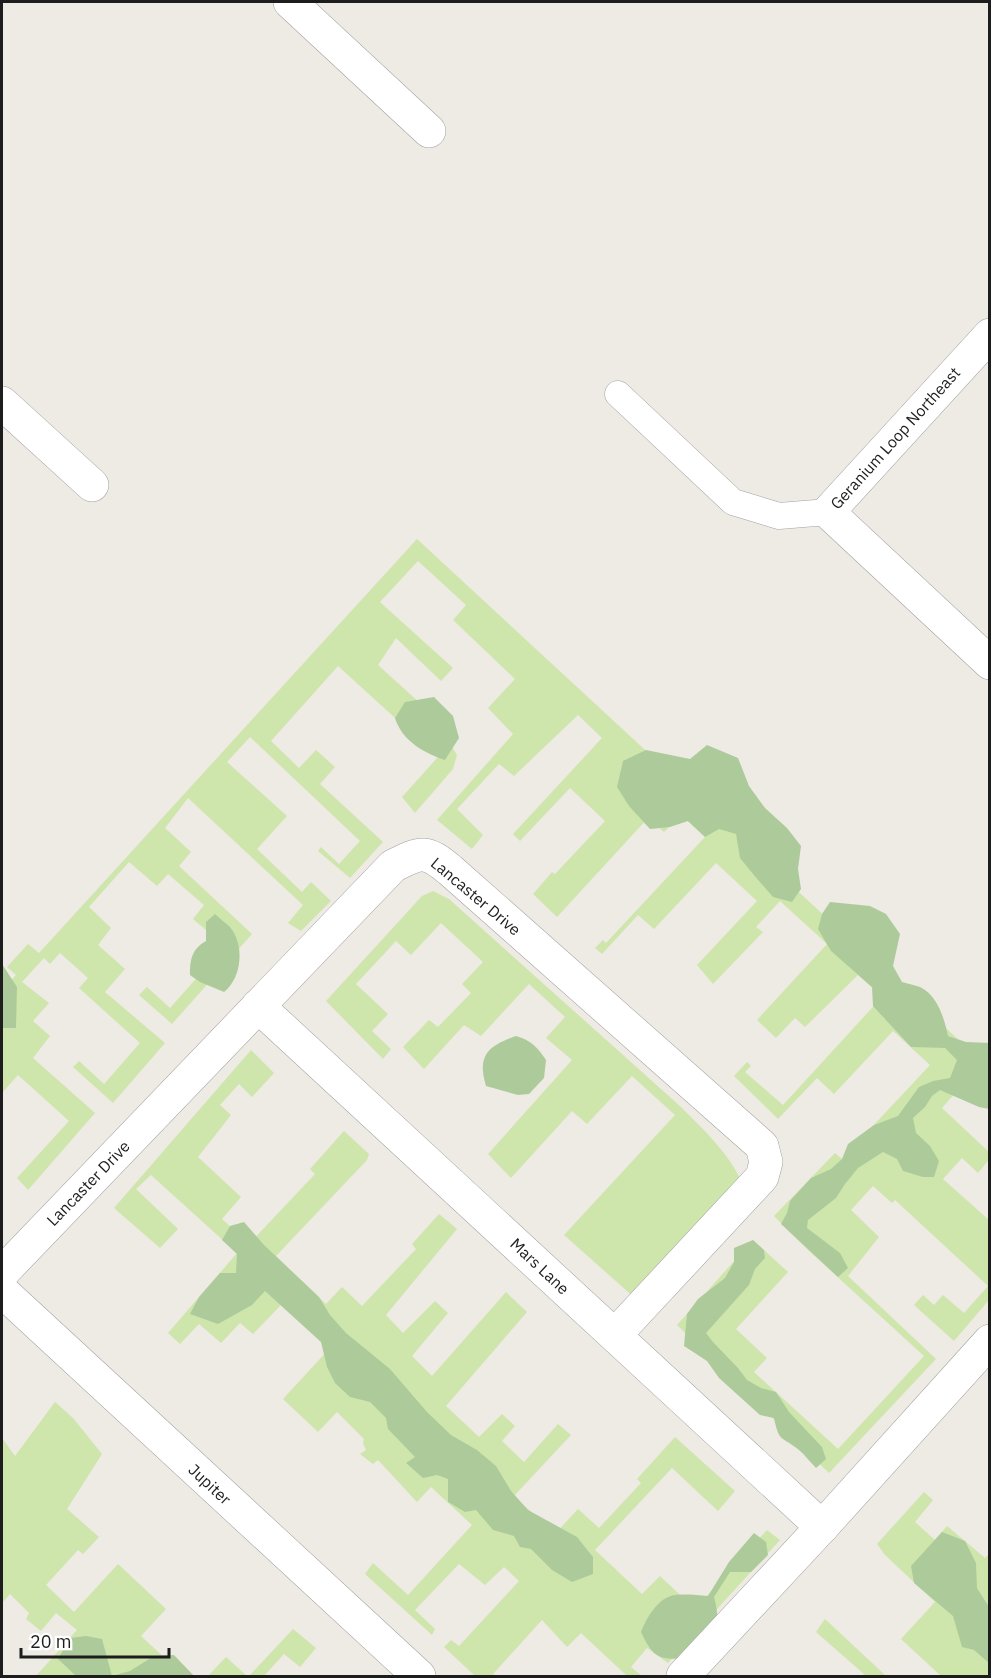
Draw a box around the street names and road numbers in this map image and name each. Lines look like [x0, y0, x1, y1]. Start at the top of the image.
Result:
street label: Geranium Loop Northeast [826, 363, 964, 513]
street label: Lancaster Drive [427, 853, 525, 939]
street label: Lancaster Drive [42, 1136, 134, 1230]
street label: Mars Lane [506, 1234, 574, 1298]
street label: Jupiter [185, 1459, 235, 1509]

